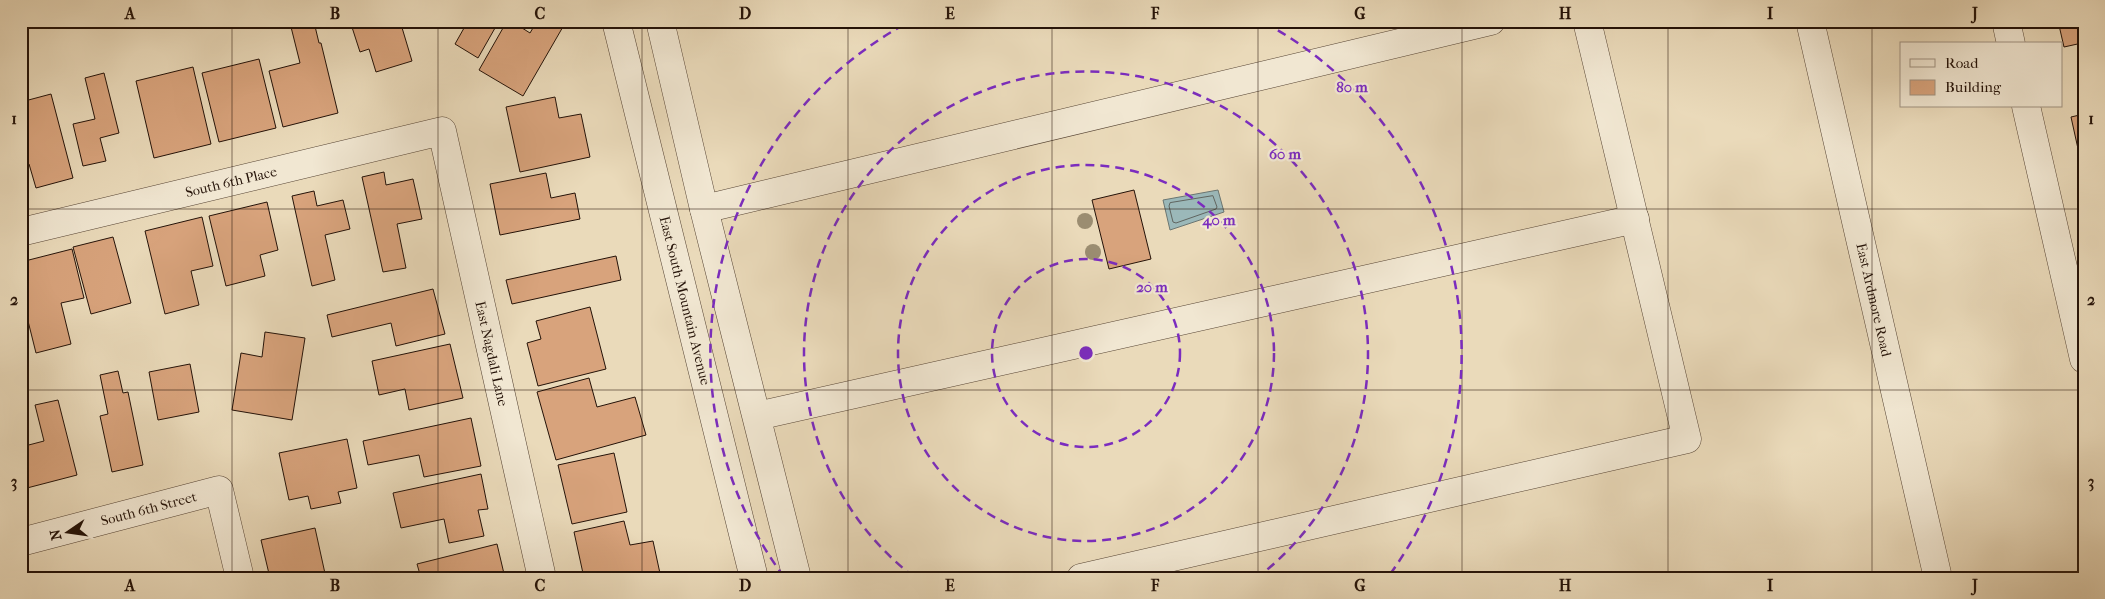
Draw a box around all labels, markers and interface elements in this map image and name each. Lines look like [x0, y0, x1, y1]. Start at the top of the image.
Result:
text: A [124, 4, 136, 23]
text: B [330, 4, 340, 23]
text: C [535, 4, 546, 23]
text: D [739, 4, 751, 23]
text: E [945, 4, 955, 23]
text: F [1150, 4, 1160, 23]
text: G [1354, 4, 1366, 23]
text: H [1559, 4, 1572, 23]
text: I [1767, 4, 1774, 23]
text: J [1970, 4, 1978, 24]
legend [1900, 42, 2062, 108]
text: Road [1945, 54, 1979, 72]
text: 80 m [1336, 78, 1368, 96]
text: Building [1945, 78, 2002, 96]
text: 1 [11, 109, 17, 128]
text: 1 [2088, 109, 2094, 128]
text: 60 m [1269, 145, 1302, 163]
street label: South 6th Place [184, 162, 279, 201]
text: 40 m [1202, 211, 1236, 229]
street label: East South Mountain Avenue [656, 214, 714, 387]
street label: East Ardmore Road [1853, 241, 1895, 359]
text: 20 m [1136, 278, 1168, 296]
text: 2 [10, 290, 18, 309]
text: 2 [2087, 290, 2095, 309]
street label: East Nagdali Lane [472, 299, 512, 408]
centre of rings [1077, 344, 1095, 362]
text: 3 [11, 472, 17, 492]
text: 3 [2088, 472, 2094, 492]
street label: South 6th Street [99, 488, 198, 529]
north arrow [42, 506, 92, 556]
text: N [46, 527, 65, 542]
text: A [124, 576, 136, 595]
text: B [330, 576, 340, 595]
text: C [535, 576, 546, 595]
text: D [739, 576, 751, 595]
text: E [945, 576, 955, 595]
text: F [1150, 576, 1160, 595]
text: G [1354, 576, 1366, 595]
text: H [1559, 576, 1572, 595]
text: I [1767, 576, 1774, 595]
text: J [1970, 576, 1978, 596]

